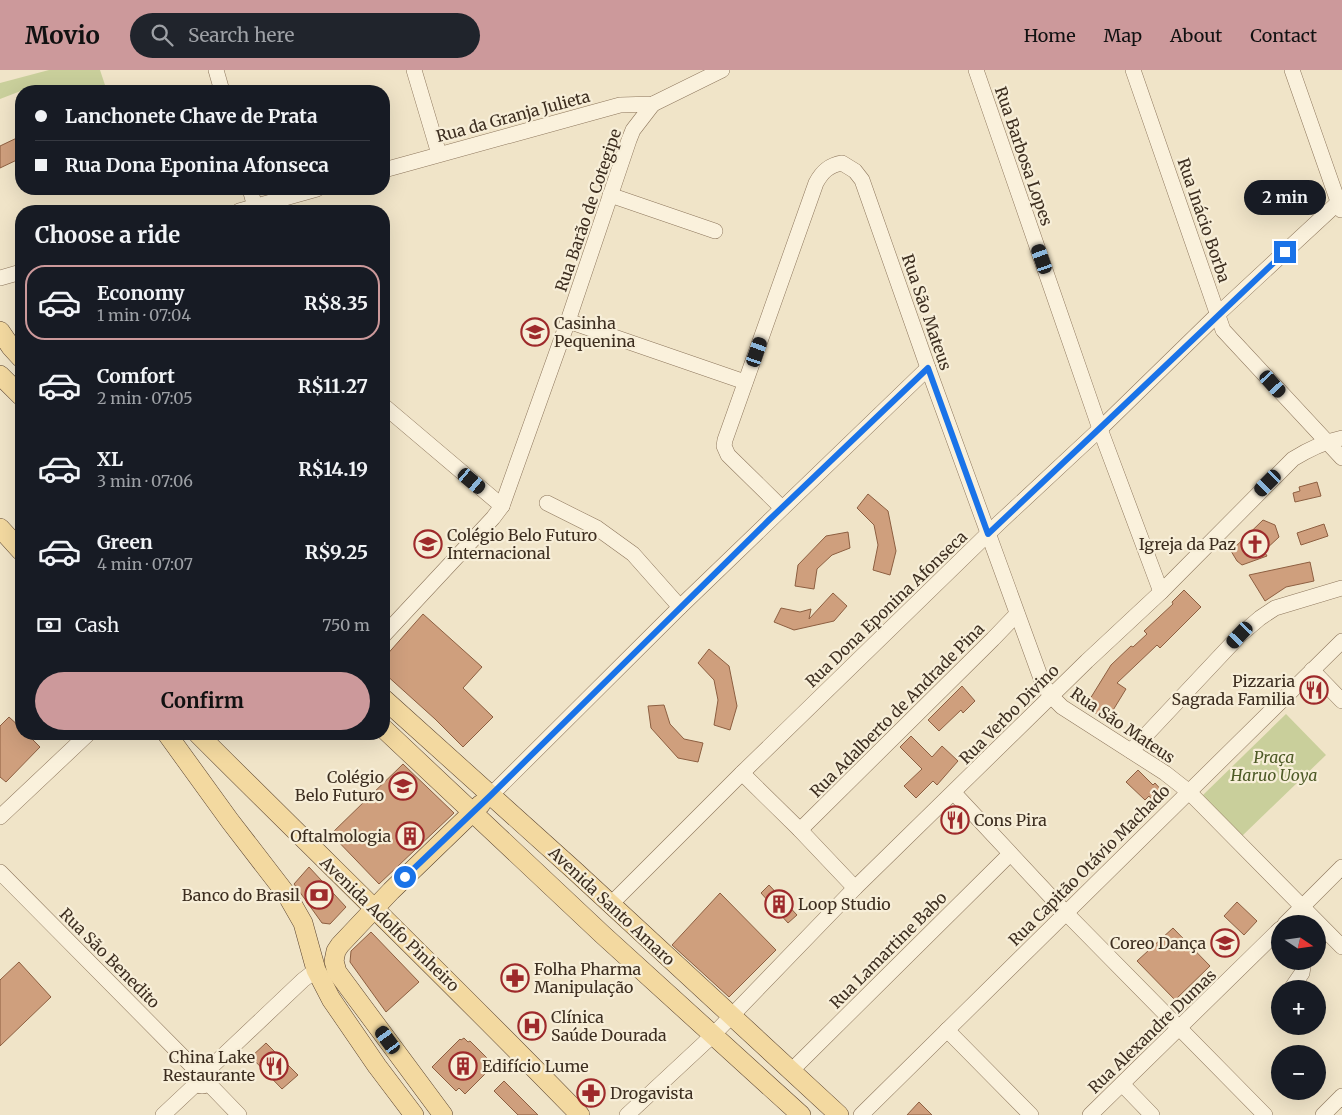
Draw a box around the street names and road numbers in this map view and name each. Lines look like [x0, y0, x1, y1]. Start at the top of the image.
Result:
street label: Rua Barbosa Lopes [991, 84, 1057, 228]
street label: Rua da Granja Julieta [434, 86, 593, 146]
street label: Rua Barão de Cotegipe [551, 126, 625, 294]
street label: Rua Inácio Borba [1173, 155, 1235, 285]
street label: Rua São Mateus [898, 251, 956, 373]
street label: Rua Dona Eponina Afonseca [801, 526, 971, 691]
street label: Rua Adalberto de Andrade Pina [806, 618, 989, 801]
street label: Rua Verbo Divino [955, 660, 1063, 768]
street label: Rua São Mateus [1067, 683, 1179, 767]
street label: Rua Capitão Otávio Machado [1004, 780, 1174, 950]
street label: Avenida Santo Amaro [544, 842, 679, 970]
street label: Avenida Adolfo Pinheiro [316, 852, 464, 996]
street label: Rua Lamartine Babo [825, 887, 951, 1013]
street label: Rua São Benedito [56, 904, 164, 1012]
street label: Rua Alexandre Dumas [1084, 965, 1220, 1097]

